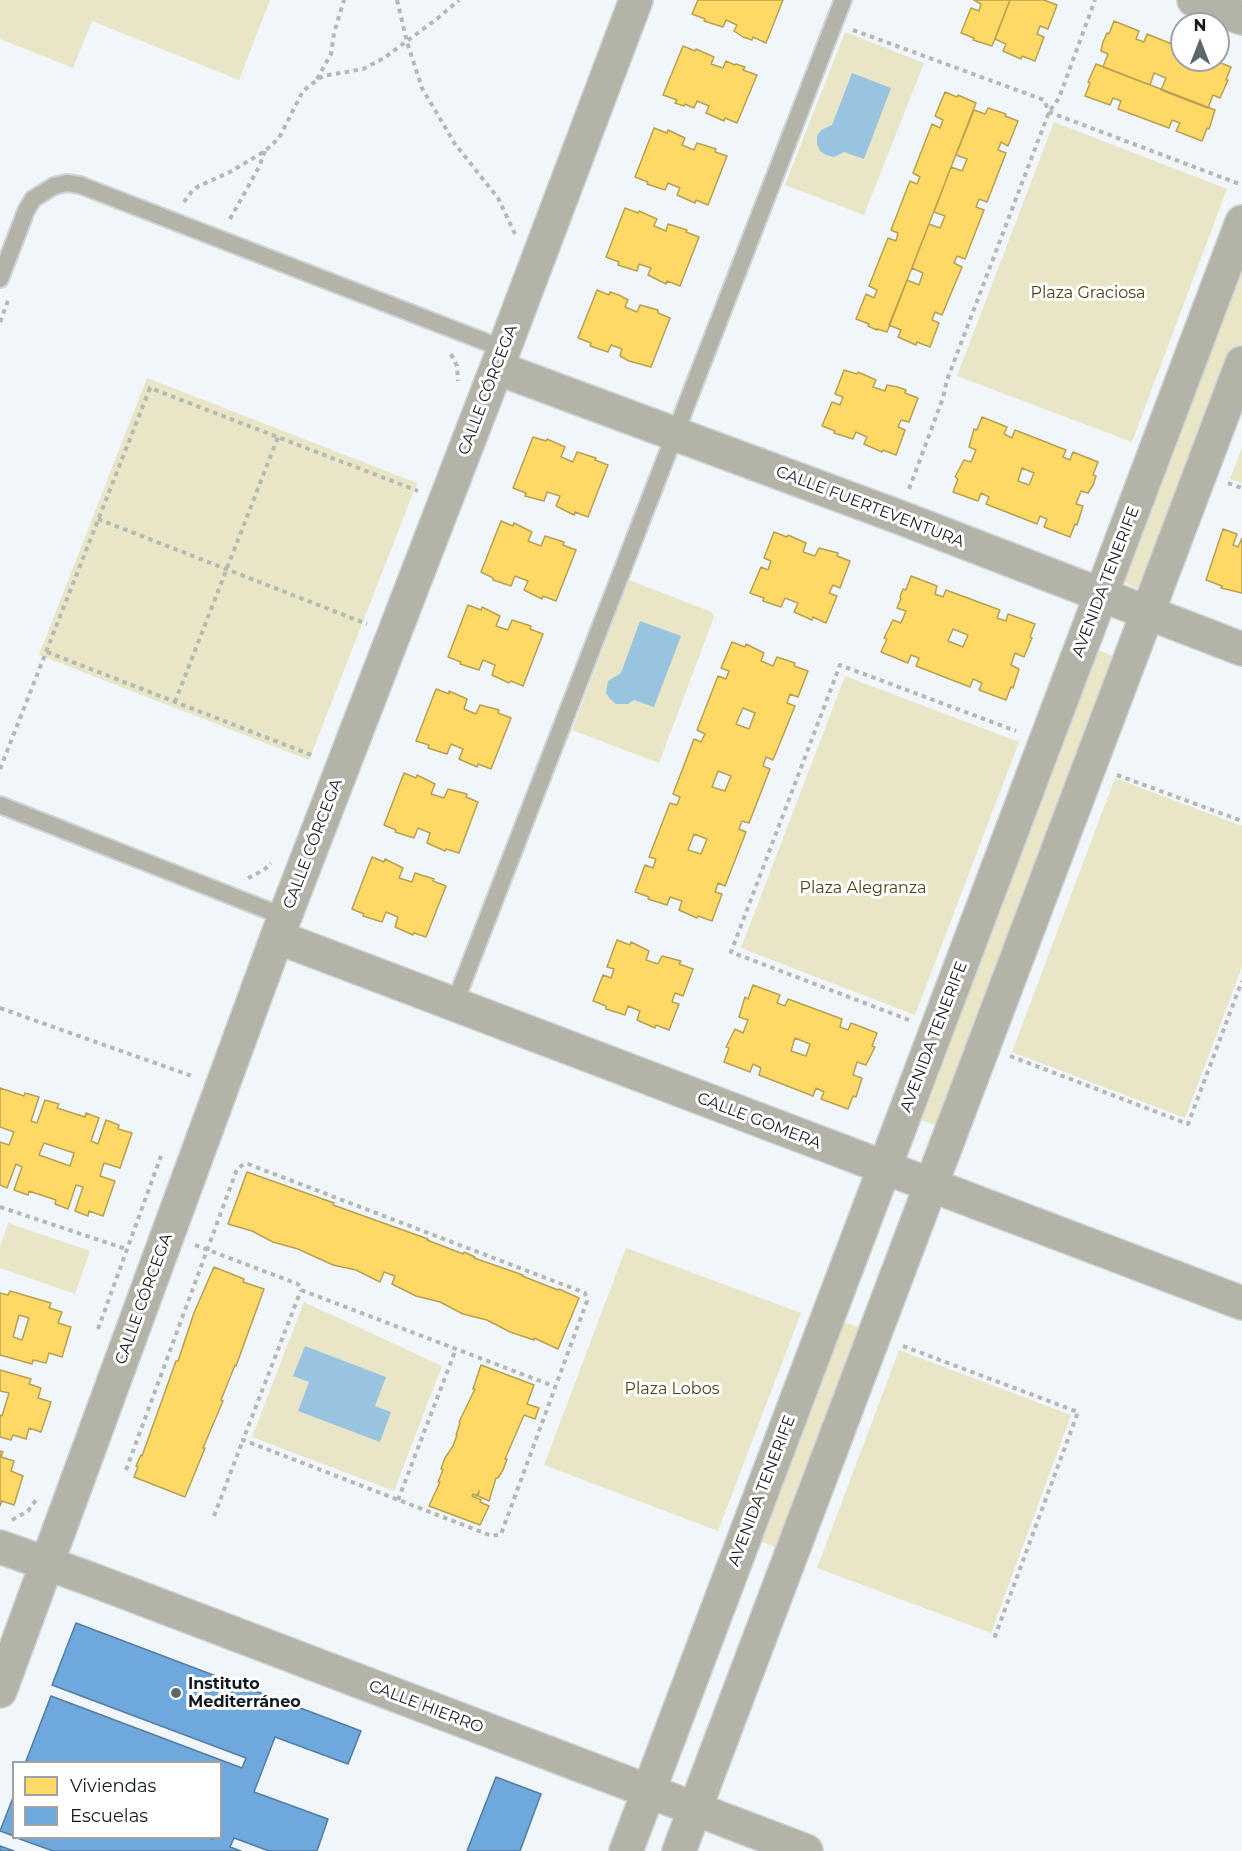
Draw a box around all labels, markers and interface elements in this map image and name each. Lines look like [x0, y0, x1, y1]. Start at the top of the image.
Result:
north arrow [1170, 12, 1230, 72]
text: N [1194, 16, 1206, 35]
park label: Plaza Graciosa [1030, 283, 1146, 303]
street label: CALLE CÓRCEGA [454, 322, 522, 458]
street label: CALLE FUERTEVENTURA [773, 462, 967, 552]
street label: AVENIDA TENERIFE [1068, 504, 1144, 660]
street label: CALLE CÓRCEGA [279, 776, 347, 912]
park label: Plaza Alegranza [799, 878, 927, 898]
street label: AVENIDA TENERIFE [896, 959, 972, 1115]
street label: CALLE GOMERA [694, 1089, 824, 1153]
street label: CALLE CÓRCEGA [111, 1231, 177, 1367]
park label: Plaza Lobos [624, 1379, 720, 1399]
street label: AVENIDA TENERIFE [724, 1413, 800, 1569]
place label: Instituto Mediterráneo [188, 1674, 301, 1712]
street label: CALLE HIERRO [366, 1676, 486, 1738]
marker: Instituto Mediterráneo [169, 1686, 183, 1700]
legend [12, 1761, 222, 1839]
text: Viviendas [70, 1775, 156, 1797]
text: Escuelas [70, 1805, 148, 1827]

